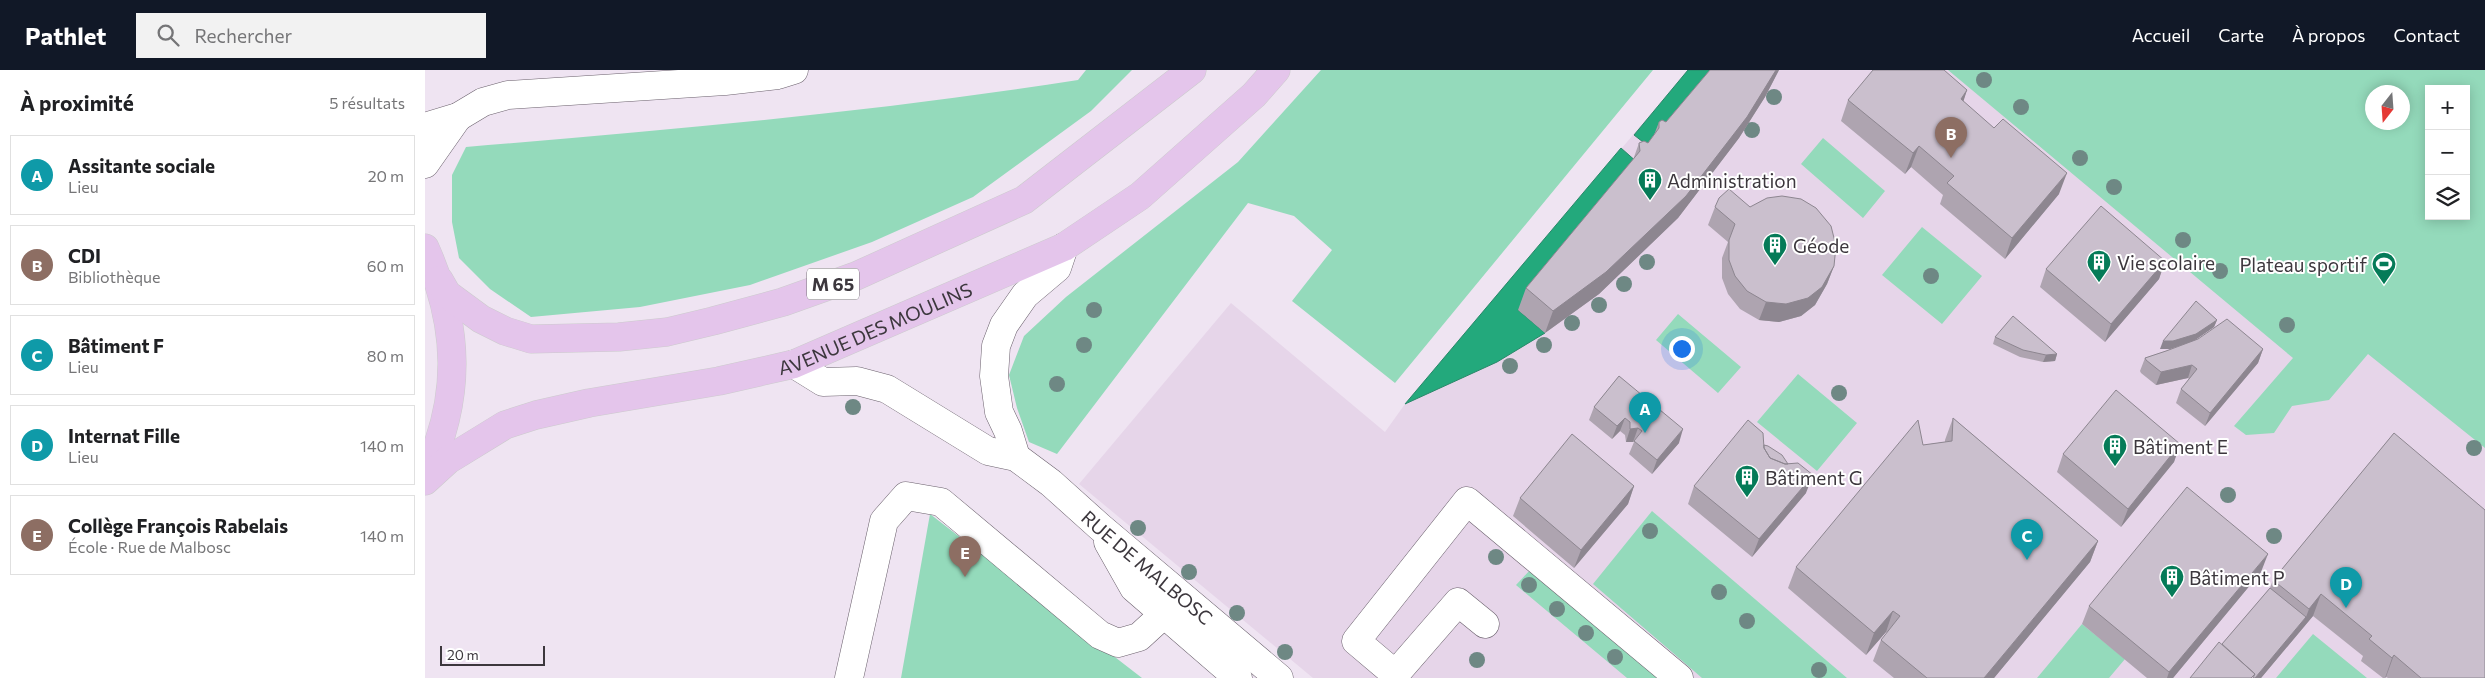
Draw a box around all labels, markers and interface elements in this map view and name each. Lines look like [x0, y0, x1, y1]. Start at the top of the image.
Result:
search box [136, 13, 486, 58]
text: Pathlet [25, 21, 106, 50]
icon: search [154, 21, 182, 49]
text: Rechercher [194, 24, 292, 47]
text: Accueil [2132, 24, 2190, 46]
text: Carte [2218, 24, 2264, 46]
text: À propos [2292, 24, 2366, 46]
text: Contact [2394, 24, 2460, 46]
north arrow [2365, 85, 2410, 130]
map controls [2425, 85, 2470, 220]
button: + [2425, 85, 2470, 130]
text: À proximité [20, 90, 134, 115]
text: 5 résultats [329, 93, 405, 112]
pin: B [1935, 117, 1967, 158]
button: − [2425, 130, 2470, 175]
text: Assitante sociale [68, 154, 215, 177]
text: A [31, 166, 43, 185]
text: 20 m [368, 166, 404, 185]
building icon: Administration [1637, 167, 1663, 201]
place label: Administration [1667, 169, 1797, 192]
button: layers [2425, 175, 2470, 220]
text: Lieu [68, 177, 99, 196]
building icon: Géode [1762, 232, 1788, 266]
place label: Géode [1793, 234, 1849, 257]
text: CDI [68, 244, 101, 267]
building icon: Vie scolaire [2086, 249, 2112, 283]
place label: Vie scolaire [2117, 251, 2215, 274]
sports icon: Plateau sportif [2371, 251, 2397, 285]
place label: Plateau sportif [2239, 253, 2367, 276]
text: B [32, 256, 42, 275]
text: 60 m [367, 256, 404, 275]
text: Bibliothèque [68, 267, 160, 286]
road number: M 65 [807, 268, 859, 300]
street label: AVENUE DES MOULINS [776, 277, 975, 379]
text: Bâtiment F [68, 334, 164, 357]
your location [1669, 336, 1695, 362]
text: C [32, 346, 42, 365]
text: 80 m [367, 346, 404, 365]
text: Lieu [68, 357, 99, 376]
pin: A [1629, 392, 1661, 433]
text: Internat Fille [68, 424, 180, 447]
building icon: Bâtiment E [2102, 433, 2128, 467]
place label: Bâtiment E [2133, 435, 2228, 458]
text: D [31, 436, 43, 455]
text: 140 m [360, 436, 404, 455]
text: Lieu [68, 447, 99, 466]
building icon: Bâtiment G [1734, 464, 1760, 498]
place label: Bâtiment G [1765, 466, 1863, 489]
street label: RUE DE MALBOSC [1077, 505, 1218, 629]
text: Collège François Rabelais [68, 514, 288, 537]
pin: C [2011, 519, 2043, 560]
text: E [32, 526, 42, 545]
text: 140 m [360, 526, 404, 545]
pin: E [949, 536, 981, 577]
text: École · Rue de Malbosc [68, 537, 231, 556]
building icon: Bâtiment P [2159, 564, 2185, 598]
place label: Bâtiment P [2189, 566, 2285, 589]
pin: D [2330, 567, 2362, 608]
scale bar [440, 643, 545, 666]
text: 20 m [447, 646, 479, 663]

